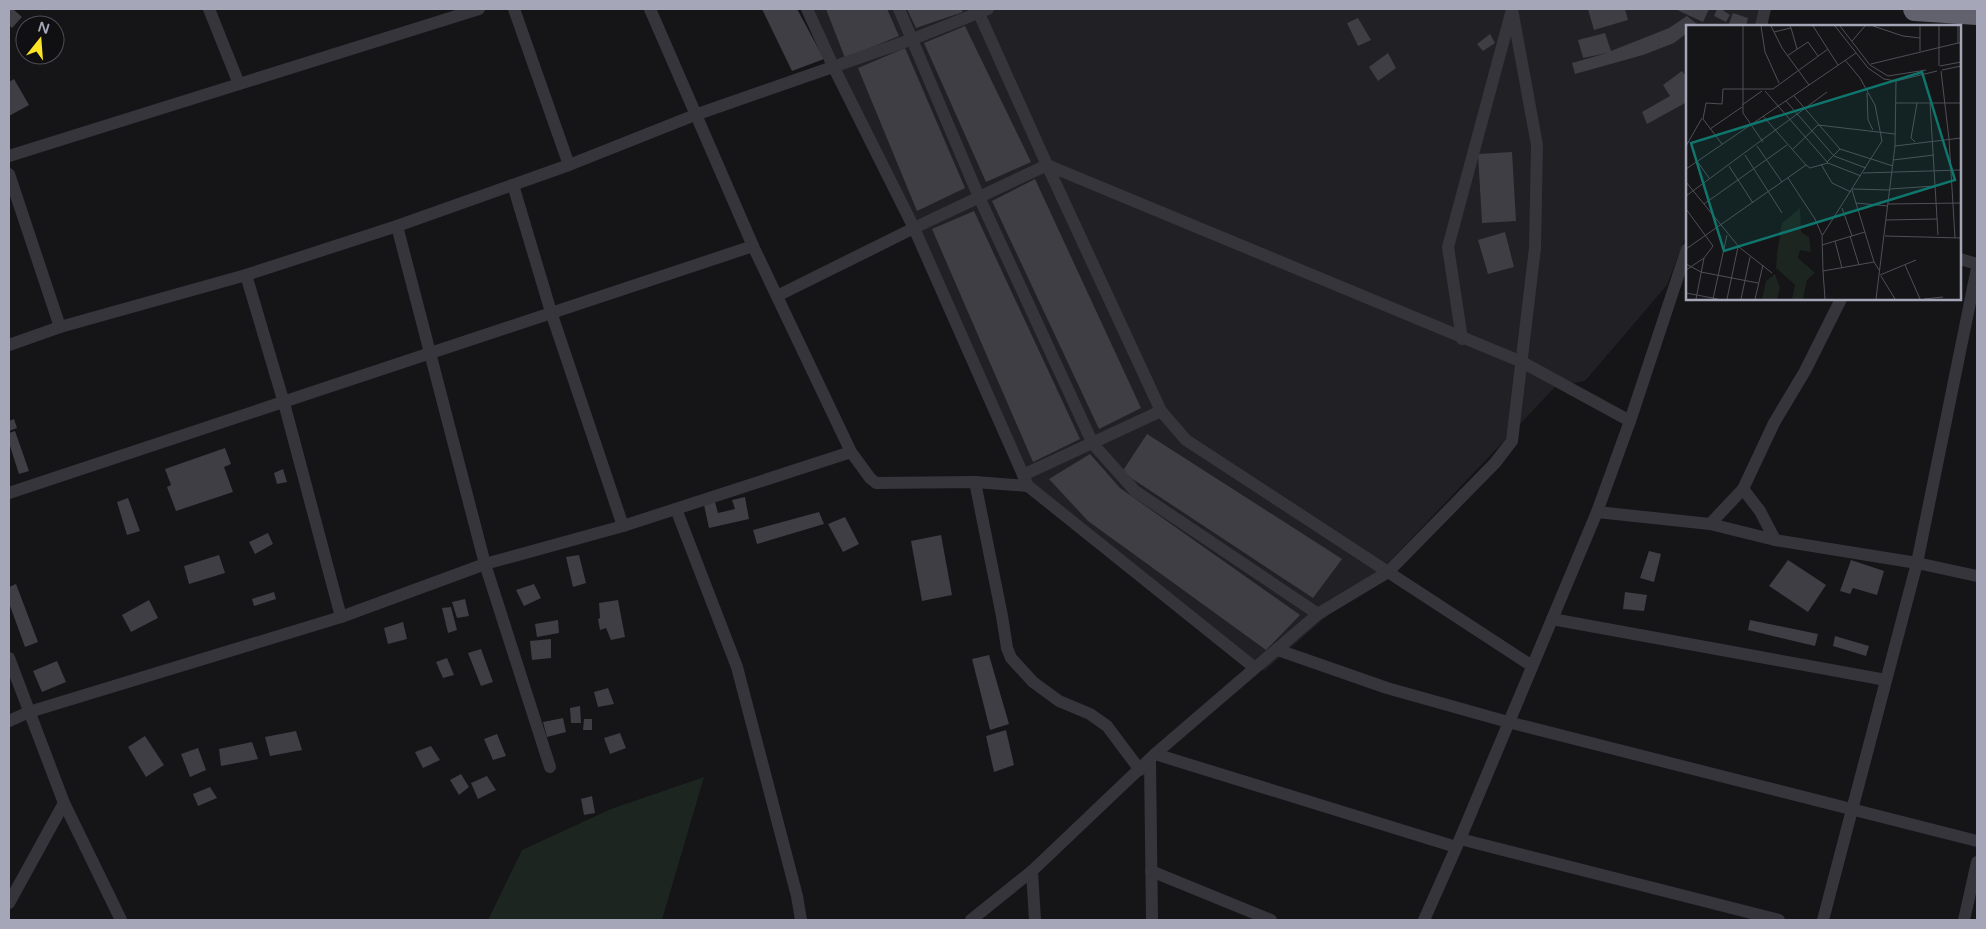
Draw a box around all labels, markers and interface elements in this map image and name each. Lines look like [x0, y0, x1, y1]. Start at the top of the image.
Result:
north arrow [15, 15, 65, 65]
text: N [36, 18, 52, 38]
inset map [1686, 25, 1961, 300]

